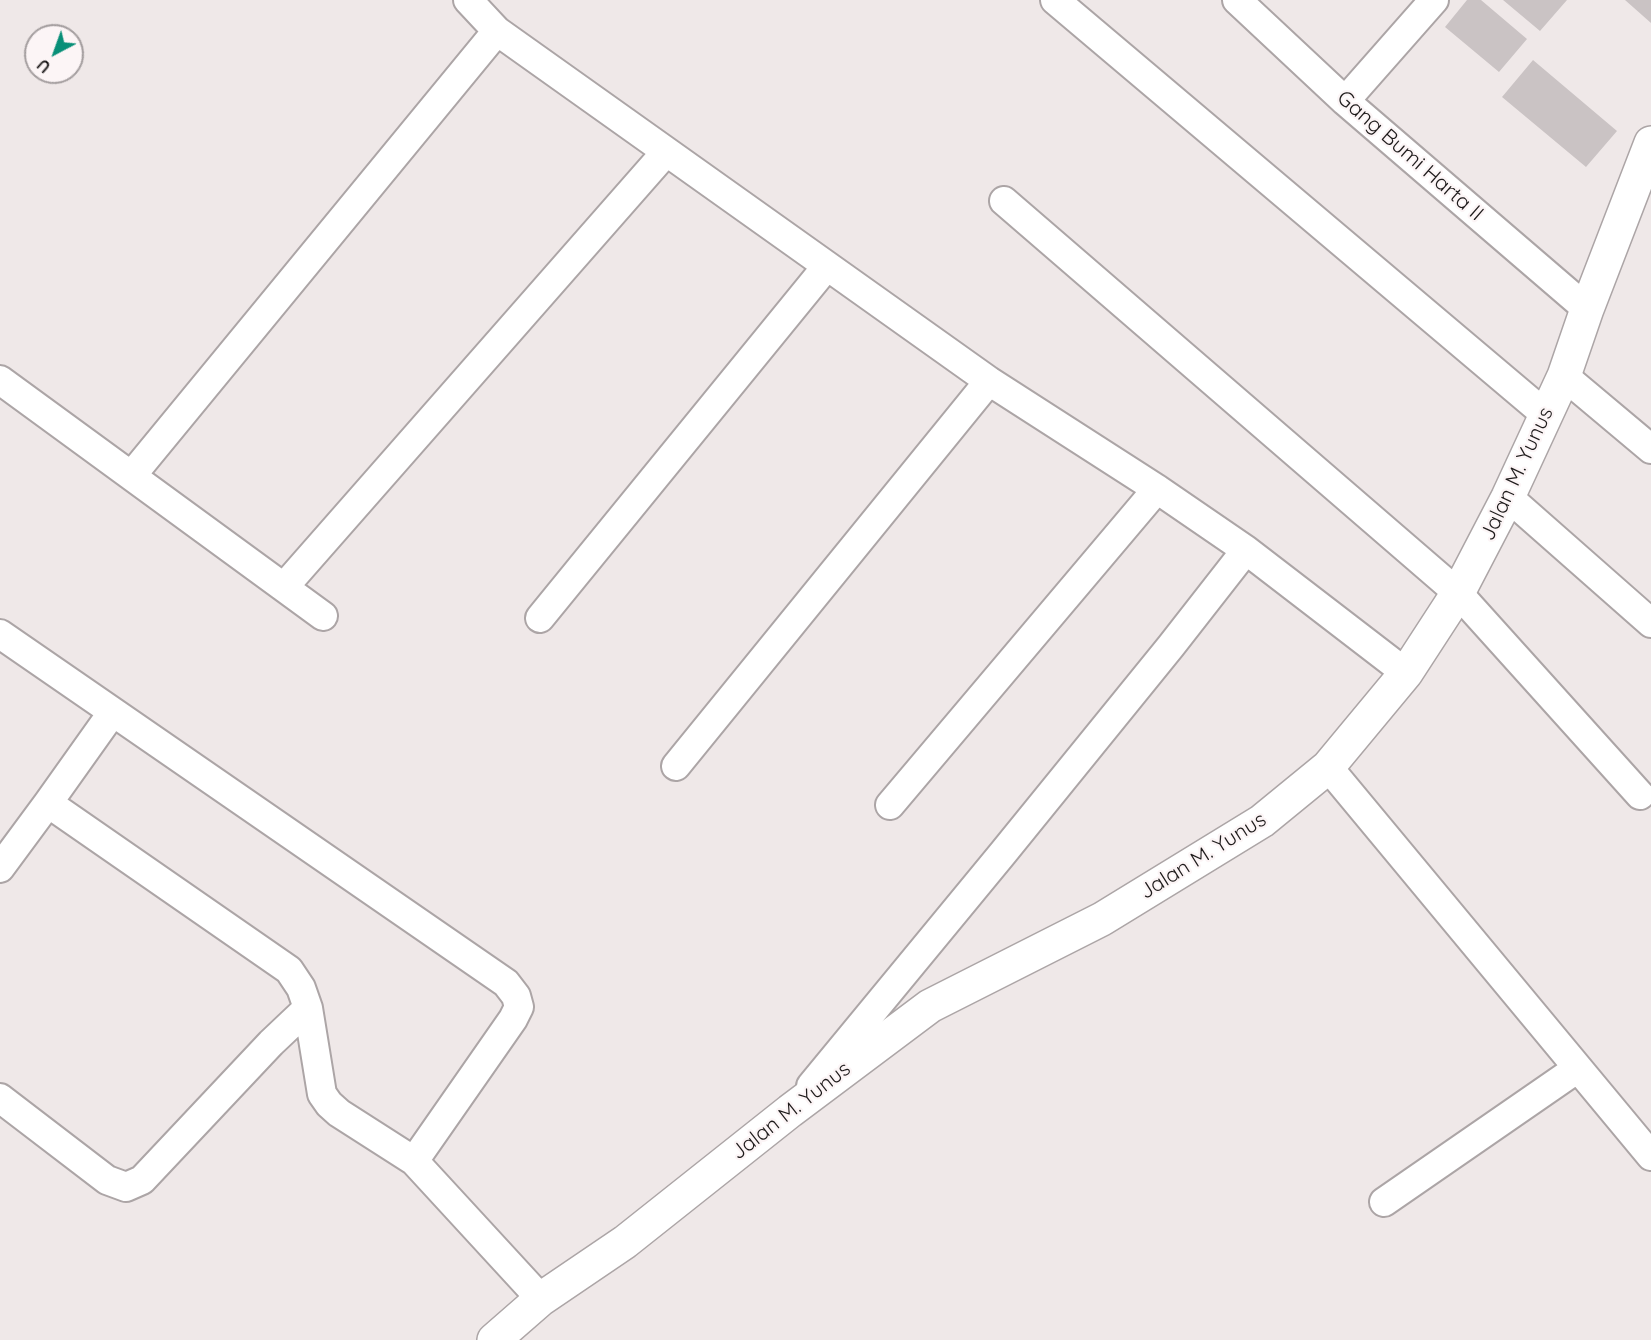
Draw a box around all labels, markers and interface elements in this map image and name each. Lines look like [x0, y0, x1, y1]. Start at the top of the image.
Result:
north arrow [24, 24, 84, 84]
text: U [33, 55, 54, 77]
street label: Gang Bumi Harta II [1332, 86, 1488, 226]
street label: Jalan M. Yunus [1475, 403, 1559, 545]
street label: Jalan M. Yunus [1135, 807, 1271, 905]
street label: Jalan M. Yunus [726, 1057, 856, 1165]

